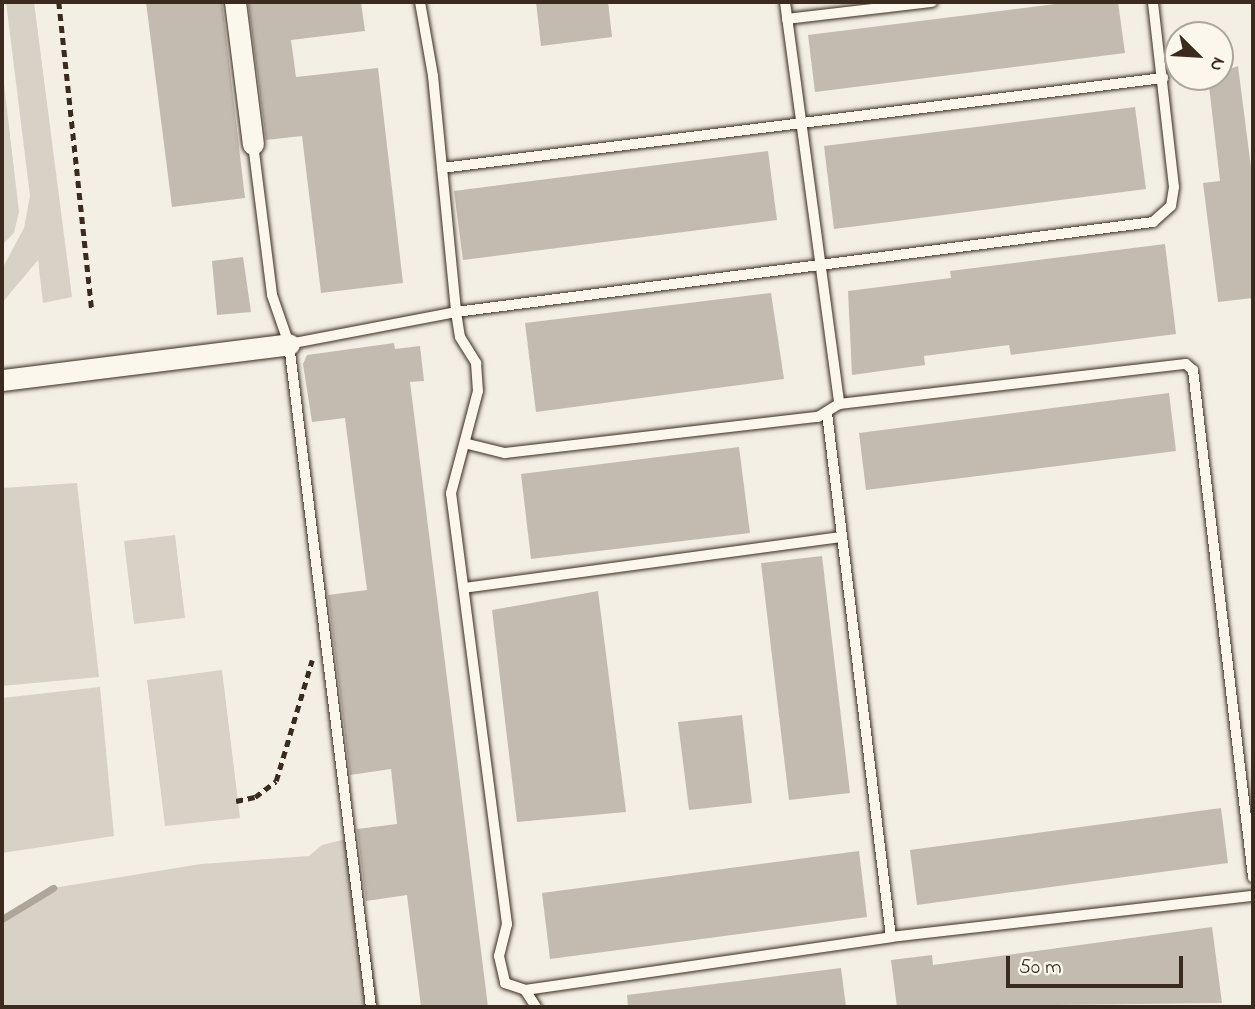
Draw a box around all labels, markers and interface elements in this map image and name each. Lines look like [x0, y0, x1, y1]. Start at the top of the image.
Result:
north arrow [1164, 21, 1234, 91]
text: N [1202, 53, 1232, 75]
scale bar [1010, 942, 1187, 986]
text: 50 m [1019, 953, 1062, 983]

